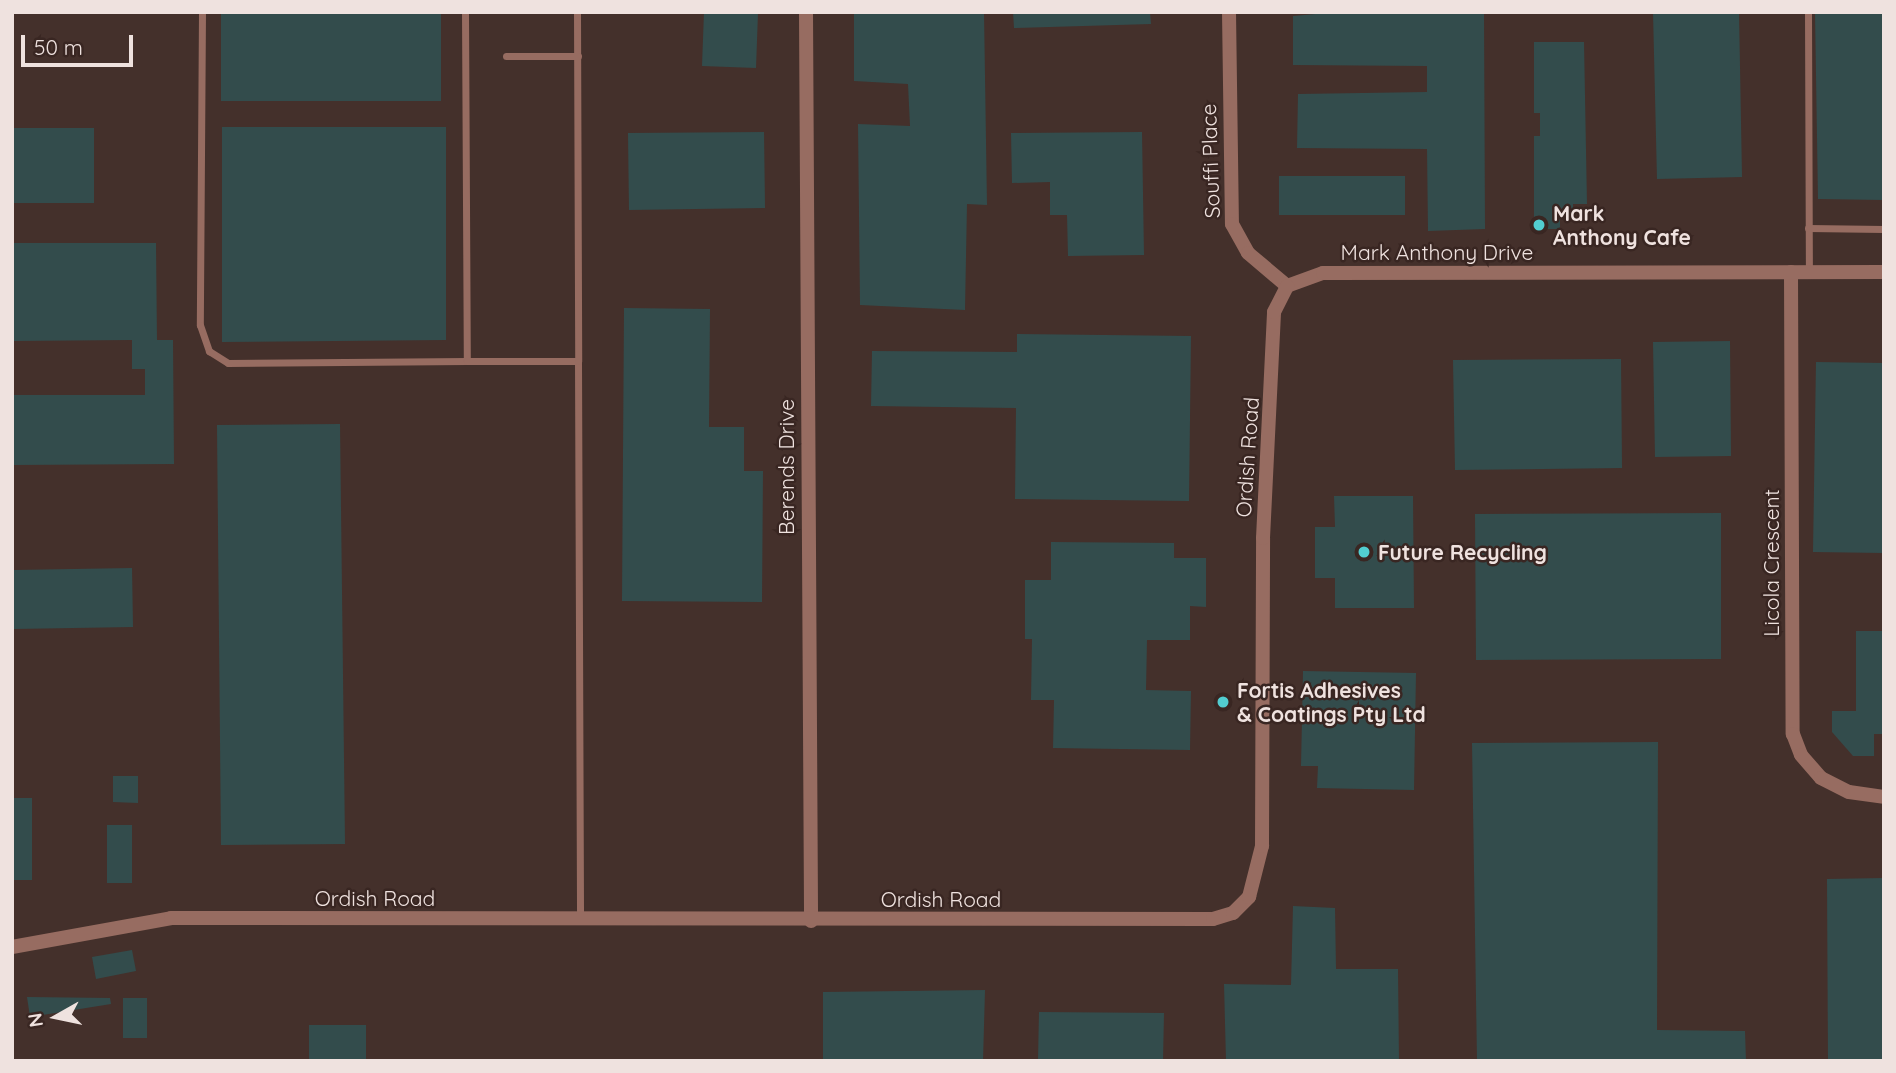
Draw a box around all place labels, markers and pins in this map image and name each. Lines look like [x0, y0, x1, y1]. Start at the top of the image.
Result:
place label: Mark Anthony Cafe [1553, 200, 1691, 250]
marker: Mark Anthony Cafe [1531, 217, 1547, 233]
place label: Future Recycling [1378, 539, 1547, 565]
marker: Future Recycling [1356, 544, 1372, 560]
place label: Fortis Adhesives & Coatings Pty Ltd [1237, 677, 1426, 727]
marker: Fortis Adhesives & Coatings Pty Ltd [1215, 694, 1231, 710]

